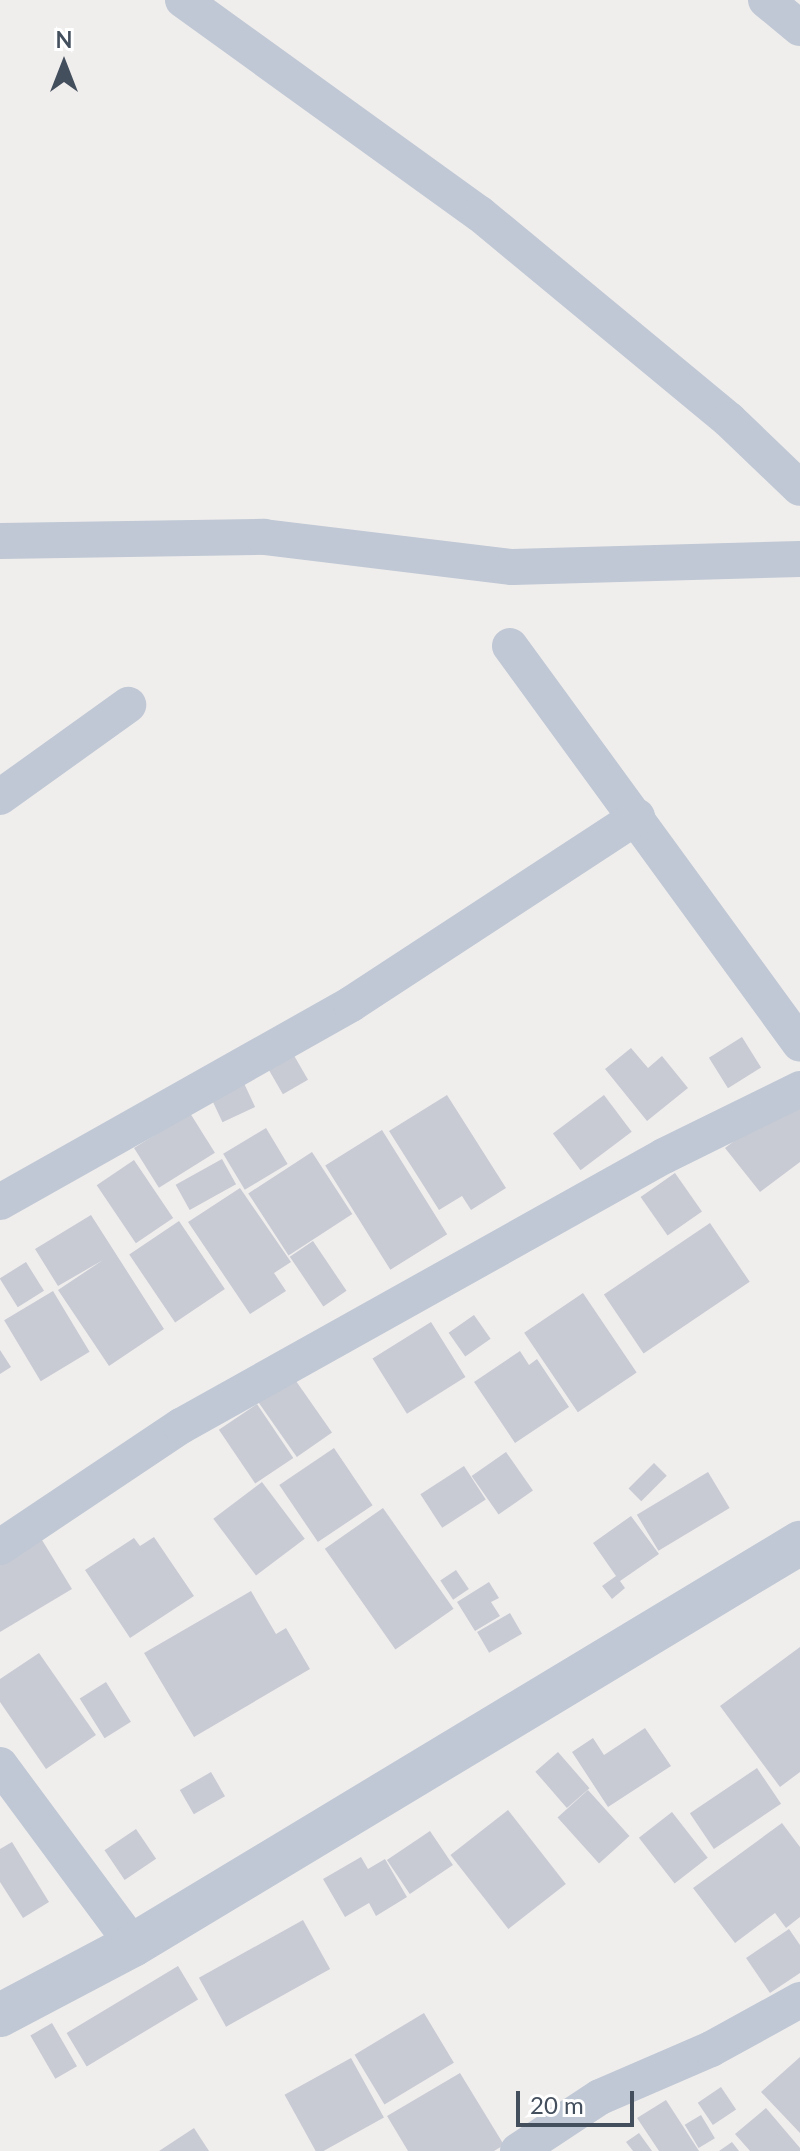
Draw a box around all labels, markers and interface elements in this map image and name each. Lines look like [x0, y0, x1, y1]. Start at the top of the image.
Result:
north arrow [24, 24, 104, 104]
text: N [56, 26, 72, 53]
scale bar [520, 2075, 638, 2125]
text: 20 m [530, 2090, 584, 2119]

